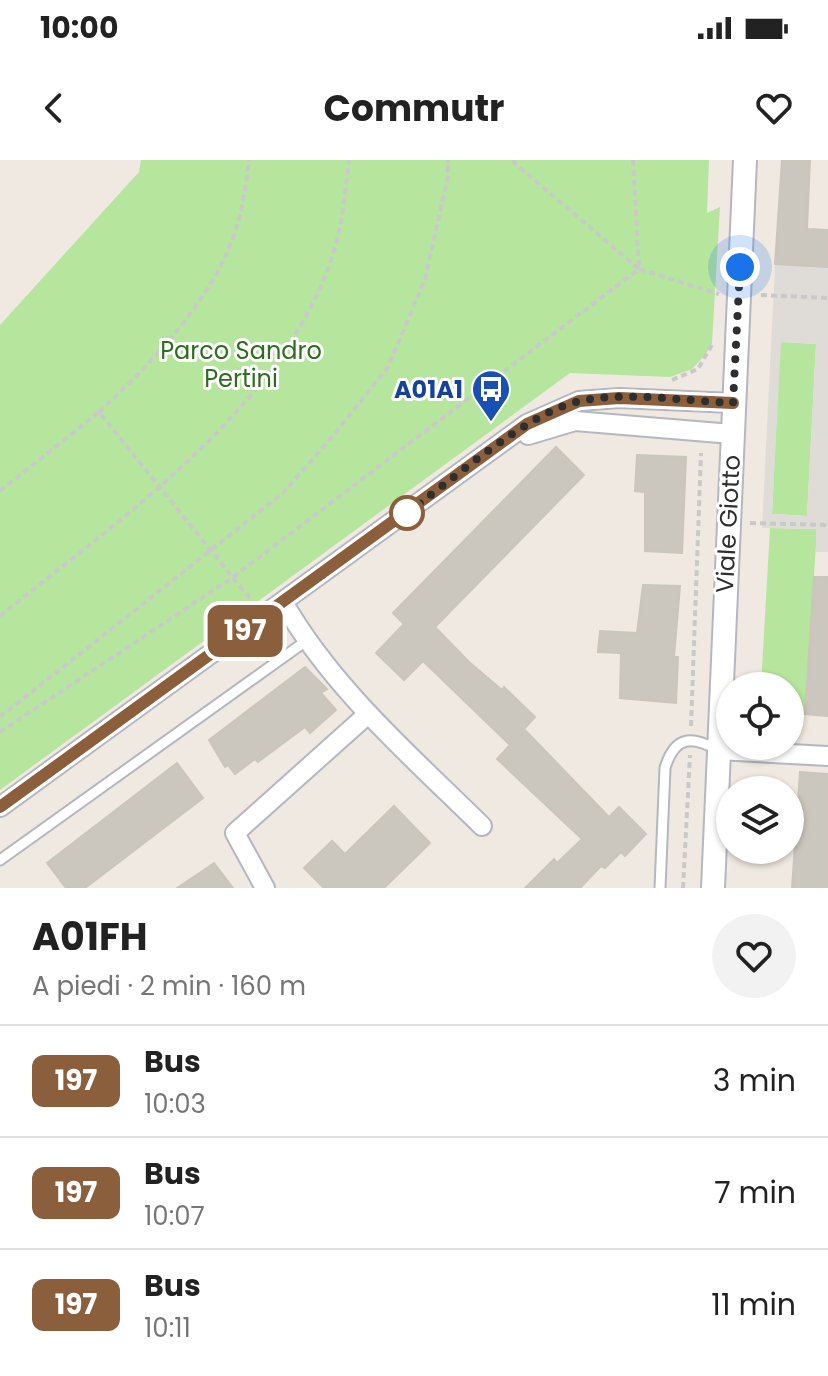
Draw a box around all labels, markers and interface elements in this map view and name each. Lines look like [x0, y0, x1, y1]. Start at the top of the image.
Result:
text: 10:00 [40, 6, 118, 49]
text: Commutr [324, 83, 504, 134]
icon: back [32, 86, 76, 130]
icon: heart [752, 86, 796, 130]
your location [720, 247, 760, 287]
park label: Parco Sandro Pertini [160, 334, 322, 395]
bus stop icon: A01A1 [470, 368, 512, 423]
place label: A01A1 [394, 373, 463, 406]
street label: Viale Giotto [708, 454, 748, 594]
unlabelled marker [390, 496, 424, 530]
line badge: 197 [199, 605, 291, 657]
text: 197 [224, 611, 266, 650]
map controls [716, 672, 804, 864]
button: locate [716, 672, 804, 760]
button: layers [716, 776, 804, 864]
text: A01FH [32, 910, 148, 963]
button: heart [712, 914, 796, 998]
text: A piedi · 2 min · 160 m [32, 968, 306, 1004]
text: Bus [144, 1040, 201, 1083]
text: 3 min [713, 1059, 796, 1102]
text: 197 [55, 1061, 97, 1100]
text: 10:03 [144, 1086, 206, 1122]
text: Bus [144, 1152, 201, 1195]
text: 7 min [714, 1171, 796, 1214]
text: 197 [55, 1173, 97, 1212]
text: 10:07 [144, 1198, 205, 1234]
text: Bus [144, 1264, 201, 1307]
text: 11 min [711, 1283, 796, 1326]
text: 197 [55, 1285, 97, 1324]
text: 10:11 [144, 1310, 191, 1346]

